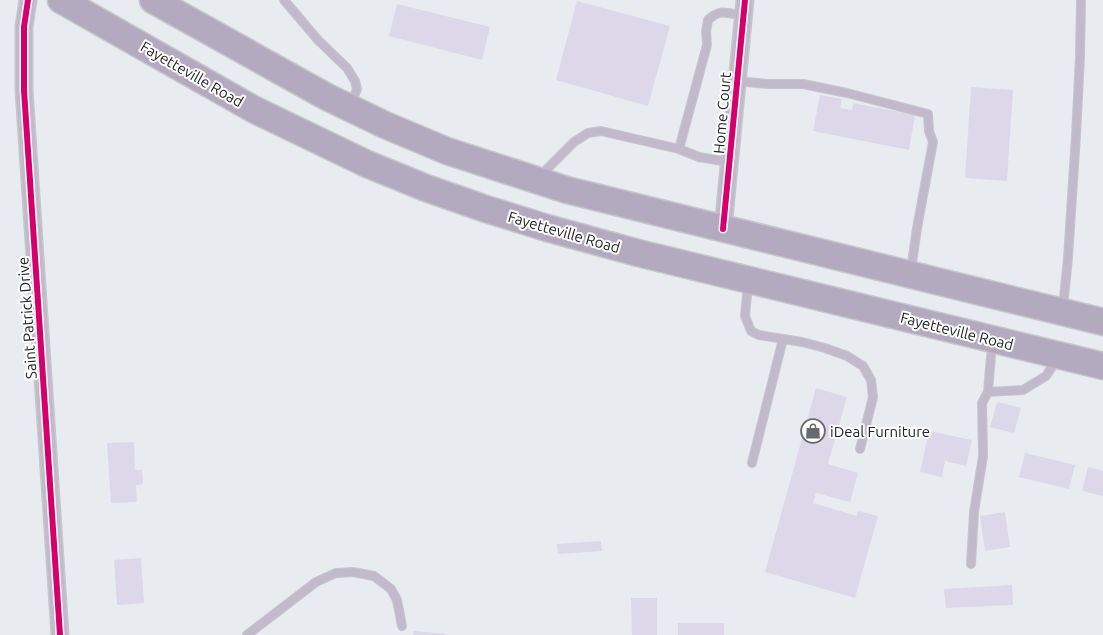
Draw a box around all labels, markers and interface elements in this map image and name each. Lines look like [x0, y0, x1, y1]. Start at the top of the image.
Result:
street label: Fayetteville Road [138, 38, 246, 110]
street label: Home Court [710, 71, 734, 155]
street label: Fayetteville Road [506, 208, 622, 256]
street label: Saint Patrick Drive [14, 256, 40, 380]
street label: Fayetteville Road [899, 309, 1015, 353]
shop icon: iDeal Furniture [800, 418, 826, 444]
place label: iDeal Furniture [830, 423, 930, 440]

